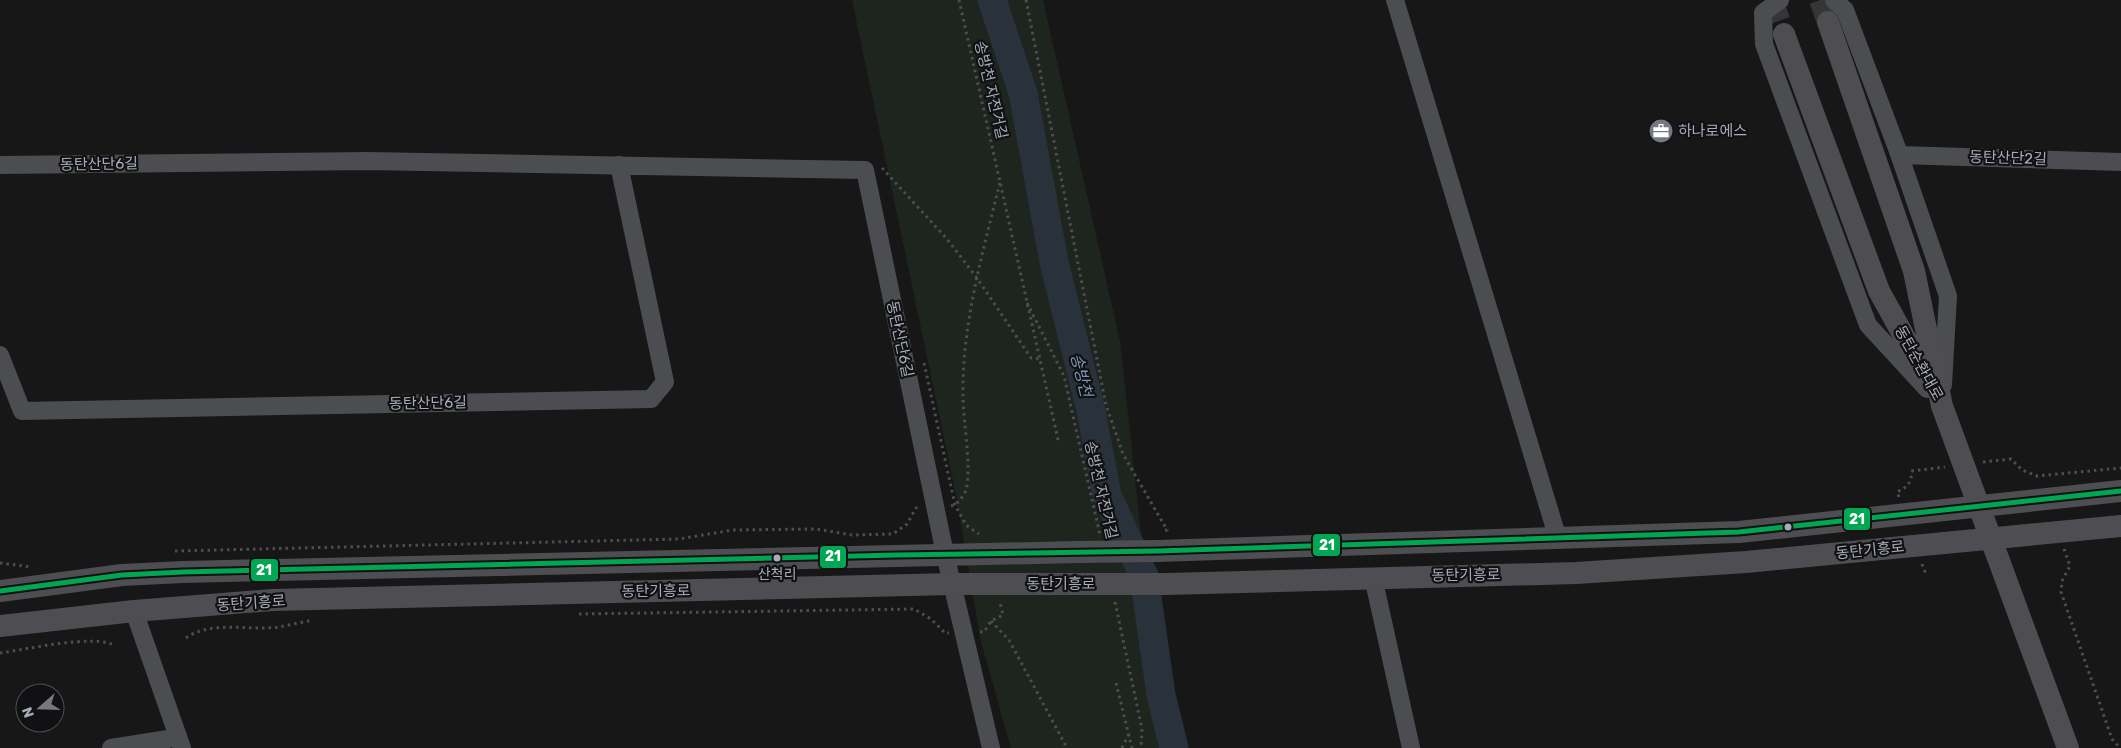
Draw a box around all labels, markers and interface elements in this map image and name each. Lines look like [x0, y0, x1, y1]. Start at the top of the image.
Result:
street label: 송방천 자전거길 [971, 39, 1011, 141]
office icon: 하나로에스 [1648, 118, 1674, 144]
place label: 하나로에스 [1678, 122, 1747, 140]
street label: 동탄산단2길 [1969, 148, 2047, 168]
street label: 동탄산단6길 [60, 154, 138, 174]
street label: 동탄산단6길 [883, 299, 917, 379]
street label: 동탄순환대로 [1891, 322, 1947, 404]
water label: 송방천 [1067, 351, 1097, 401]
street label: 동탄산단6길 [389, 393, 467, 413]
street label: 송방천 자전거길 [1081, 439, 1121, 541]
line badge: 21 [1843, 507, 1871, 531]
text: 21 [1849, 511, 1865, 528]
unlabelled marker [1783, 522, 1793, 532]
line badge: 21 [1312, 533, 1341, 557]
text: 21 [1319, 537, 1335, 554]
street label: 동탄기흥로 [1835, 537, 1905, 563]
line badge: 21 [819, 545, 847, 569]
text: 21 [825, 548, 841, 565]
marker: 산척리 [772, 553, 782, 563]
line badge: 21 [250, 558, 279, 582]
text: 21 [256, 562, 272, 579]
street label: 동탄기흥로 [1431, 565, 1501, 585]
place label: 산척리 [758, 566, 796, 583]
street label: 동탄기흥로 [1026, 575, 1096, 593]
street label: 동탄기흥로 [621, 581, 691, 601]
street label: 동탄기흥로 [216, 592, 286, 614]
north arrow [15, 683, 65, 733]
text: N [19, 705, 38, 720]

